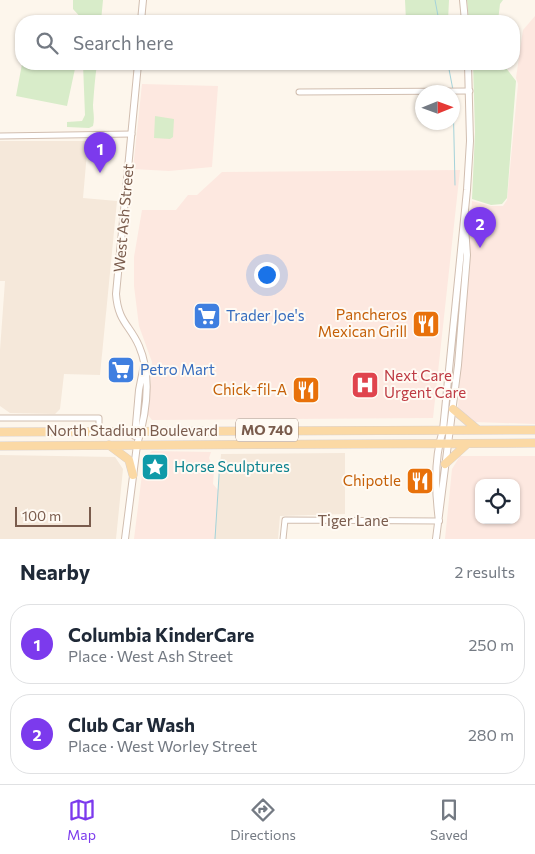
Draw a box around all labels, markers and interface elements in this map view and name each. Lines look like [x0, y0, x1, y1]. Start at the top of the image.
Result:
search box [15, 15, 520, 70]
icon: search [33, 29, 61, 57]
text: Search here [73, 31, 173, 54]
north arrow [415, 85, 460, 130]
pin: 1 [84, 132, 116, 173]
street label: West Ash Street [109, 163, 137, 273]
pin: 2 [464, 207, 496, 248]
your location [254, 262, 280, 288]
supermarket icon: Trader Joe's [192, 301, 222, 331]
place label: Pancheros Mexican Grill [318, 305, 407, 340]
place label: Trader Joe's [226, 306, 305, 324]
restaurant icon: Pancheros Mexican Grill [411, 309, 441, 339]
supermarket icon: Petro Mart [106, 355, 136, 385]
place label: Petro Mart [140, 360, 215, 378]
place label: Next Care Urgent Care [384, 366, 466, 401]
hospital icon: Next Care Urgent Care [350, 370, 380, 400]
restaurant icon: Chick-fil-A [291, 375, 321, 405]
place label: Chick-fil-A [213, 380, 287, 398]
road number: MO 740 [236, 418, 298, 442]
street label: North Stadium Boulevard [46, 421, 218, 439]
place icon: Horse Sculptures [140, 452, 170, 482]
place label: Horse Sculptures [174, 457, 290, 475]
restaurant icon: Chipotle [405, 466, 435, 496]
place label: Chipotle [343, 471, 401, 489]
map controls [475, 479, 520, 524]
button: locate [475, 479, 520, 524]
scale bar [15, 504, 91, 527]
text: 100 m [22, 507, 61, 524]
street label: Tiger Lane [317, 511, 389, 529]
text: Nearby [20, 559, 90, 584]
text: 2 results [454, 562, 515, 581]
text: Columbia KinderCare [68, 623, 254, 646]
text: 1 [33, 635, 41, 654]
text: 250 m [468, 635, 514, 654]
text: Place · West Ash Street [68, 646, 233, 665]
text: Club Car Wash [68, 713, 195, 736]
text: 2 [32, 725, 42, 744]
text: 280 m [468, 725, 514, 744]
text: Place · West Worley Street [68, 736, 257, 755]
tab: Map [67, 796, 96, 843]
tab: Directions [230, 796, 296, 843]
tab: Saved [430, 796, 468, 843]

